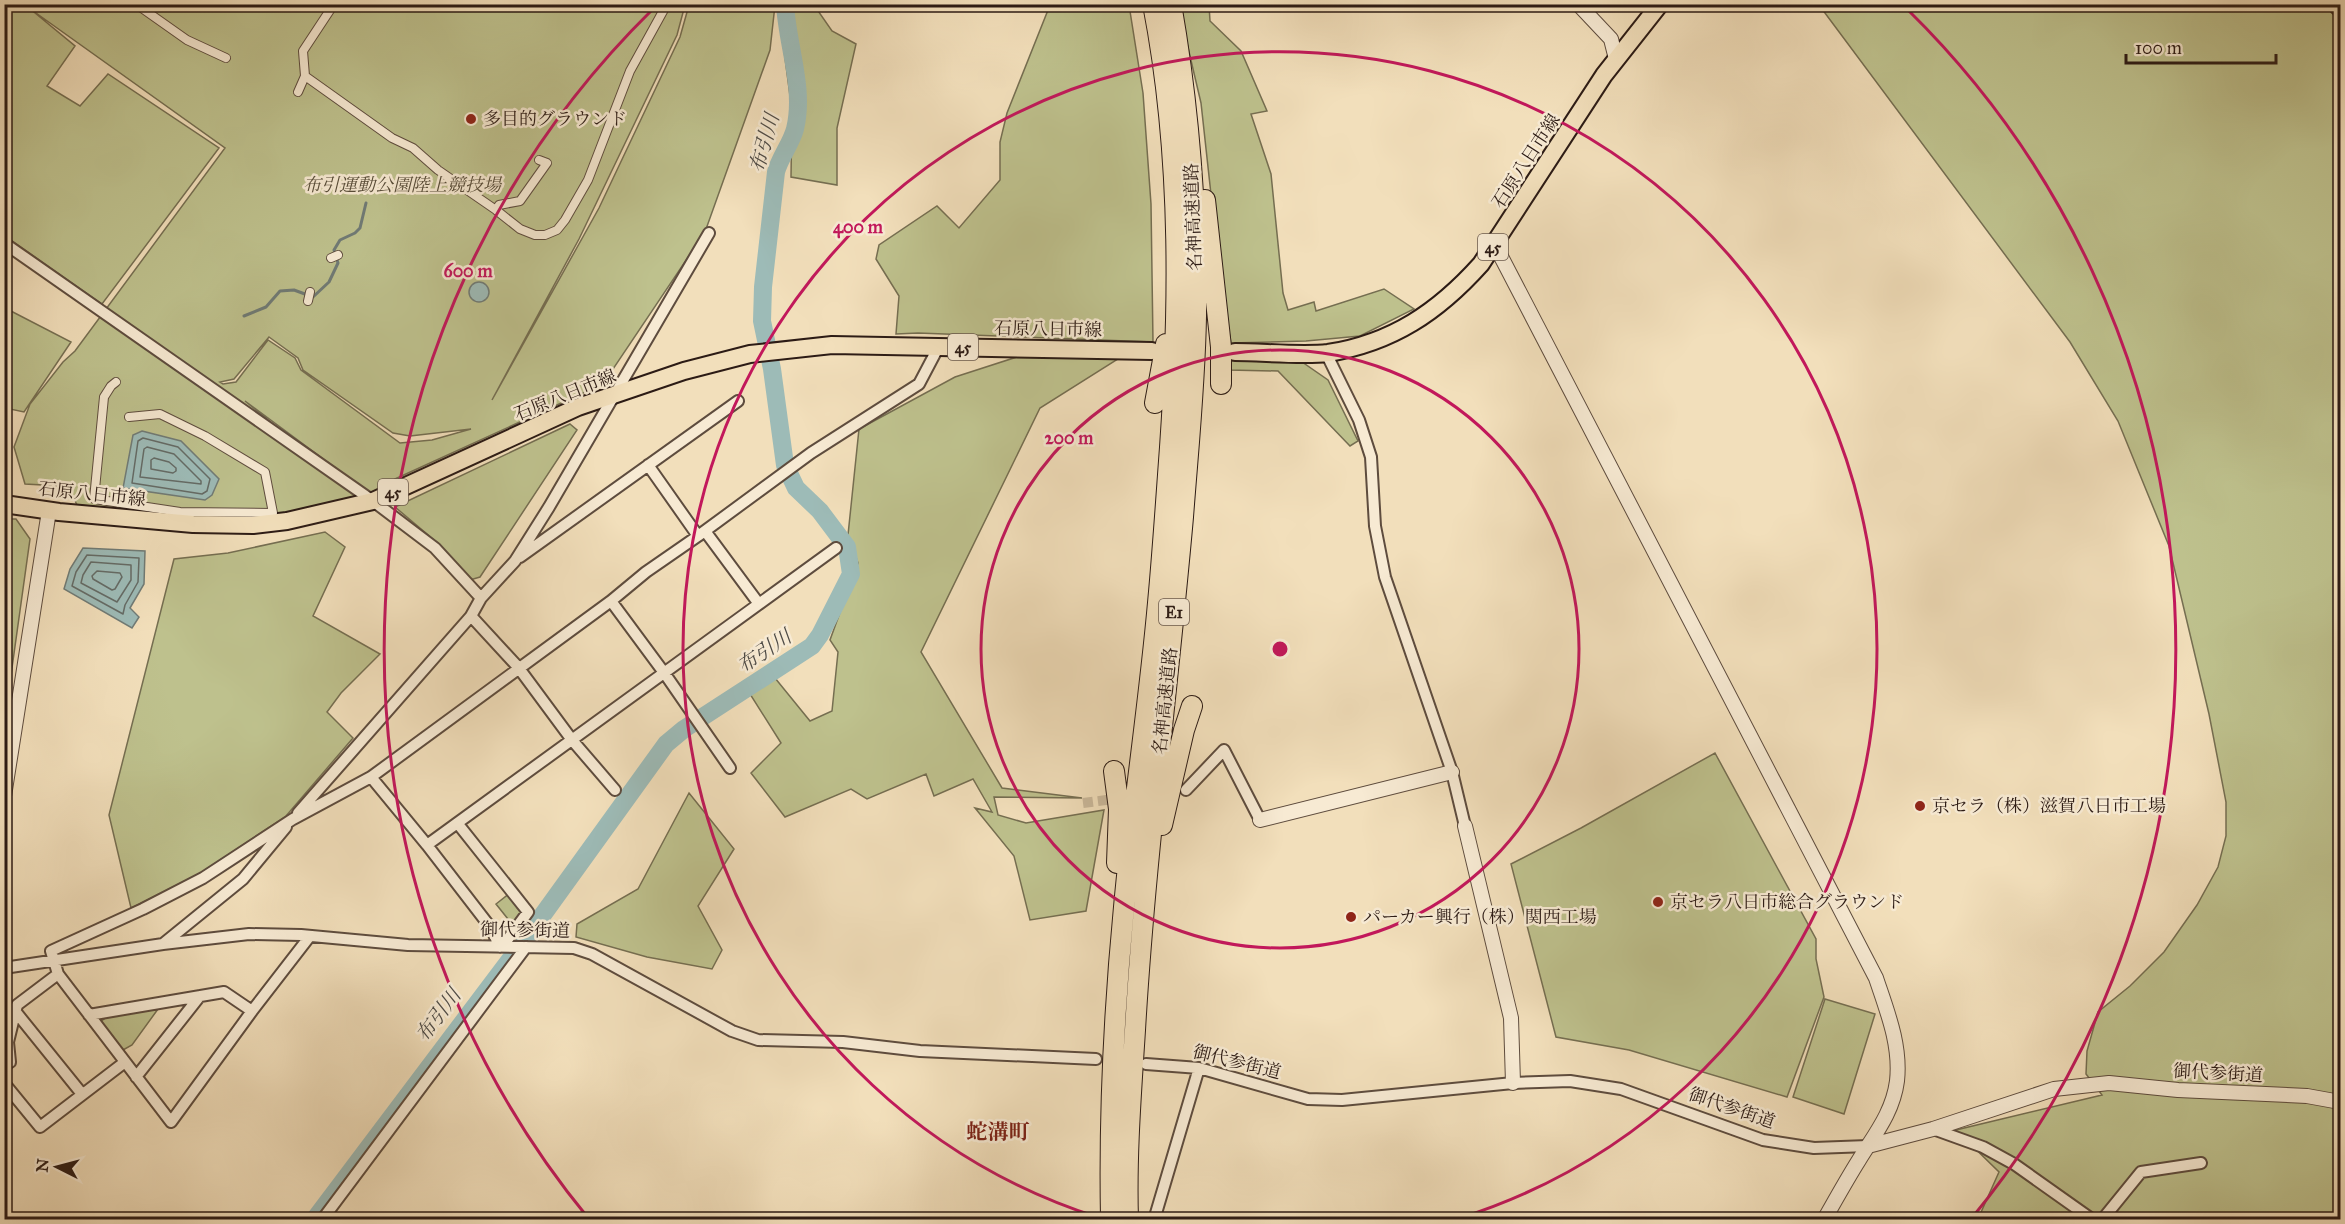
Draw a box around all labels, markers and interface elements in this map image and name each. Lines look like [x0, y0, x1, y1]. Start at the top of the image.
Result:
scale bar [2126, 27, 2276, 65]
text: 100 m [2135, 37, 2182, 59]
place label: 多目的グラウンド [483, 108, 627, 130]
water label: 布引川 [744, 109, 784, 175]
street label: 石原八日市線 [1487, 110, 1565, 212]
marker: 多目的グラウンド [464, 112, 478, 126]
street label: 名神高速道路 [1180, 163, 1206, 271]
park label: 布引運動公園陸上競技場 [303, 174, 503, 196]
text: 400 m [833, 216, 884, 239]
road number: 45 [1478, 234, 1508, 260]
text: 600 m [443, 260, 493, 282]
street label: 石原八日市線 [994, 317, 1102, 341]
road number: 45 [948, 334, 978, 360]
street label: 石原八日市線 [511, 365, 619, 425]
text: 200 m [1045, 427, 1094, 449]
street label: 石原八日市線 [37, 477, 147, 511]
road number: 45 [378, 479, 408, 505]
road number: E1 [1159, 599, 1189, 625]
water label: 布引川 [732, 623, 797, 678]
centre of rings [1270, 639, 1290, 659]
street label: 名神高速道路 [1148, 646, 1182, 756]
place label: 京セラ（株）滋賀八日市工場 [1932, 795, 2166, 817]
marker: 京セラ（株）滋賀八日市工場 [1913, 799, 1927, 813]
place label: 京セラ八日市総合グラウンド [1670, 891, 1904, 913]
marker: 京セラ八日市総合グラウンド [1651, 895, 1665, 909]
place label: パーカー興行（株）関西工場 [1363, 906, 1597, 928]
marker: パーカー興行（株）関西工場 [1344, 910, 1358, 924]
street label: 御代参街道 [480, 918, 570, 942]
water label: 布引川 [410, 982, 467, 1046]
street label: 御代参街道 [1191, 1040, 1283, 1084]
street label: 御代参街道 [2172, 1060, 2264, 1086]
street label: 御代参街道 [1686, 1083, 1778, 1133]
district label: 蛇溝町 [967, 1119, 1030, 1145]
north arrow [27, 1137, 87, 1197]
text: N [32, 1157, 53, 1173]

